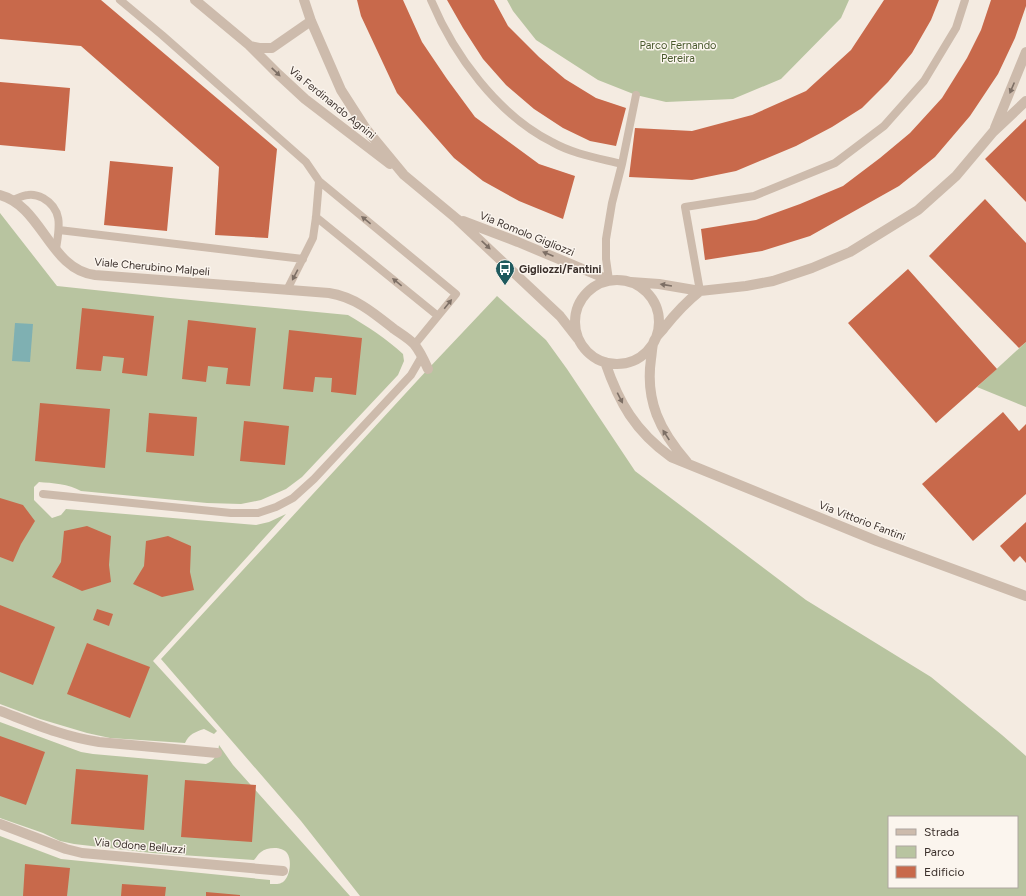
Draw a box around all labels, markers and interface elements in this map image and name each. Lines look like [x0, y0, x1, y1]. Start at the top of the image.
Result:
park label: Parco Fernando Pereira [640, 39, 716, 65]
street label: Via Ferdinando Agnini [286, 64, 378, 142]
one-way arrow [271, 68, 281, 77]
one-way arrow [1008, 83, 1014, 95]
street label: Via Romolo Gigliozzi [478, 209, 576, 259]
one-way arrow [360, 215, 371, 224]
one-way arrow [481, 241, 491, 250]
one-way arrow [541, 251, 553, 257]
street label: Viale Cherubino Malpeli [94, 255, 210, 279]
bus stop icon: Gigliozzi/Fantini [494, 258, 516, 286]
place label: Gigliozzi/Fantini [519, 263, 601, 276]
one-way arrow [292, 269, 298, 281]
one-way arrow [392, 278, 403, 287]
one-way arrow [660, 282, 672, 288]
one-way arrow [444, 298, 453, 309]
one-way arrow [616, 393, 623, 404]
one-way arrow [662, 430, 670, 440]
street label: Via Vittorio Fantini [817, 498, 907, 544]
legend [888, 816, 1018, 888]
text: Strada [924, 825, 959, 839]
street label: Via Odone Belluzzi [94, 836, 186, 856]
text: Parco [924, 845, 954, 859]
text: Edificio [924, 865, 964, 879]

